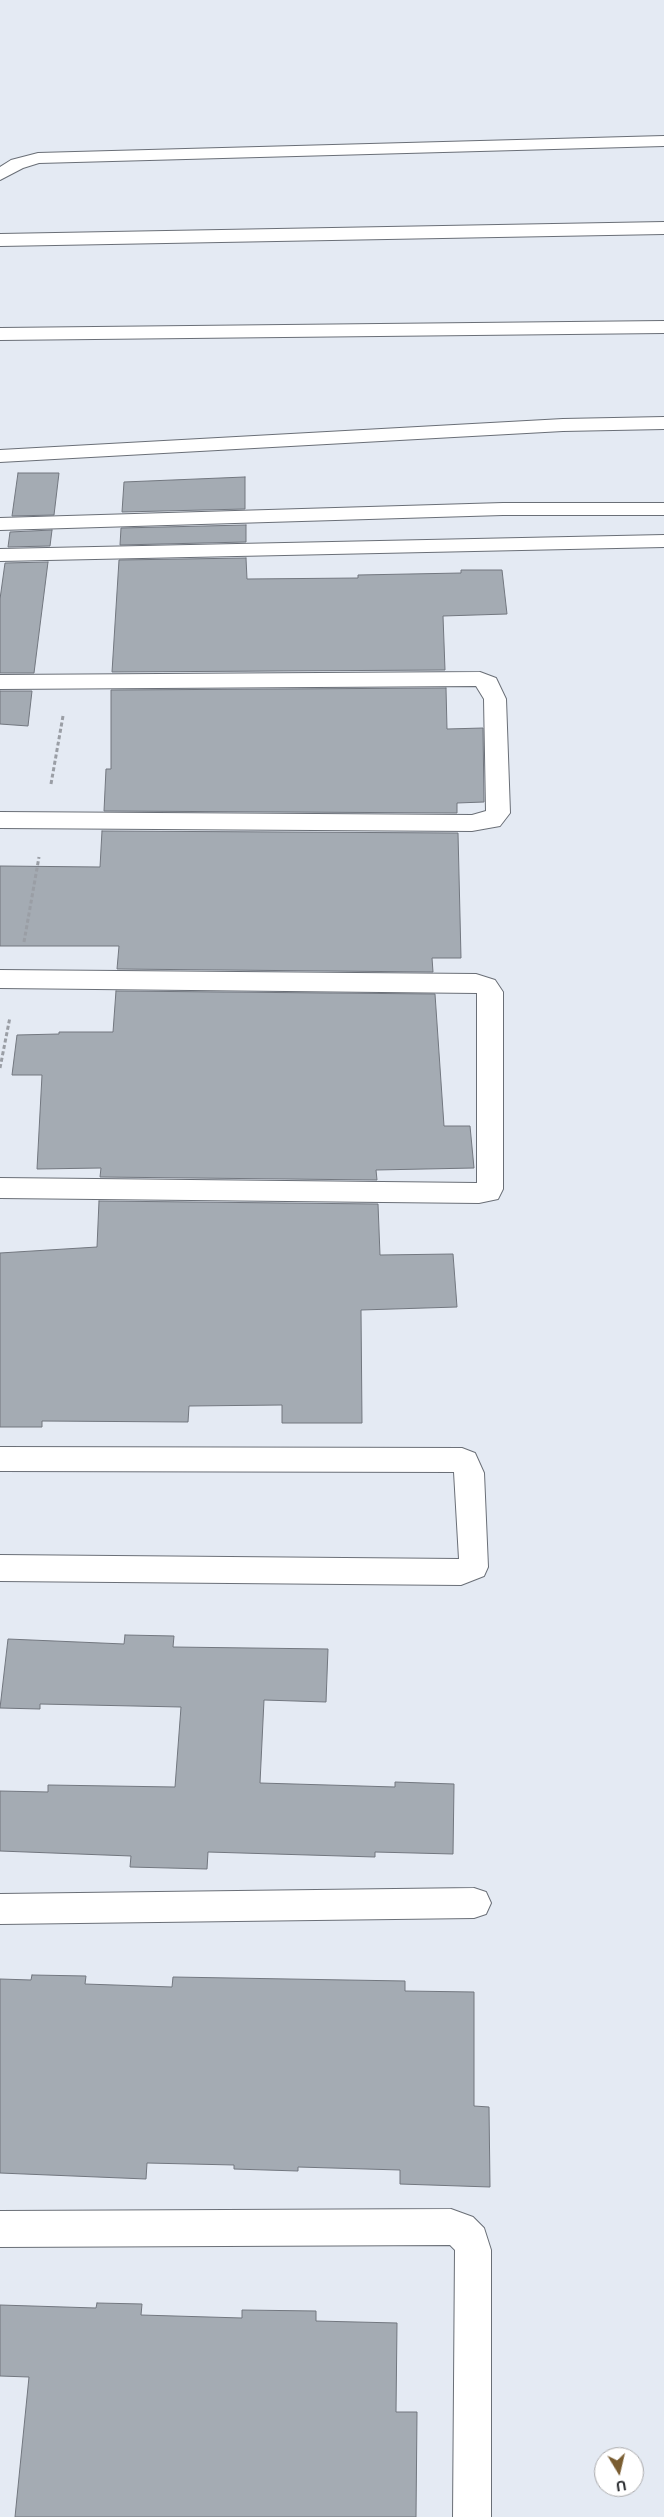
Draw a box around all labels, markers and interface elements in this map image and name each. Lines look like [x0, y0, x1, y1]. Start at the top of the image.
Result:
north arrow [594, 2447, 644, 2497]
text: U [615, 2477, 627, 2495]

